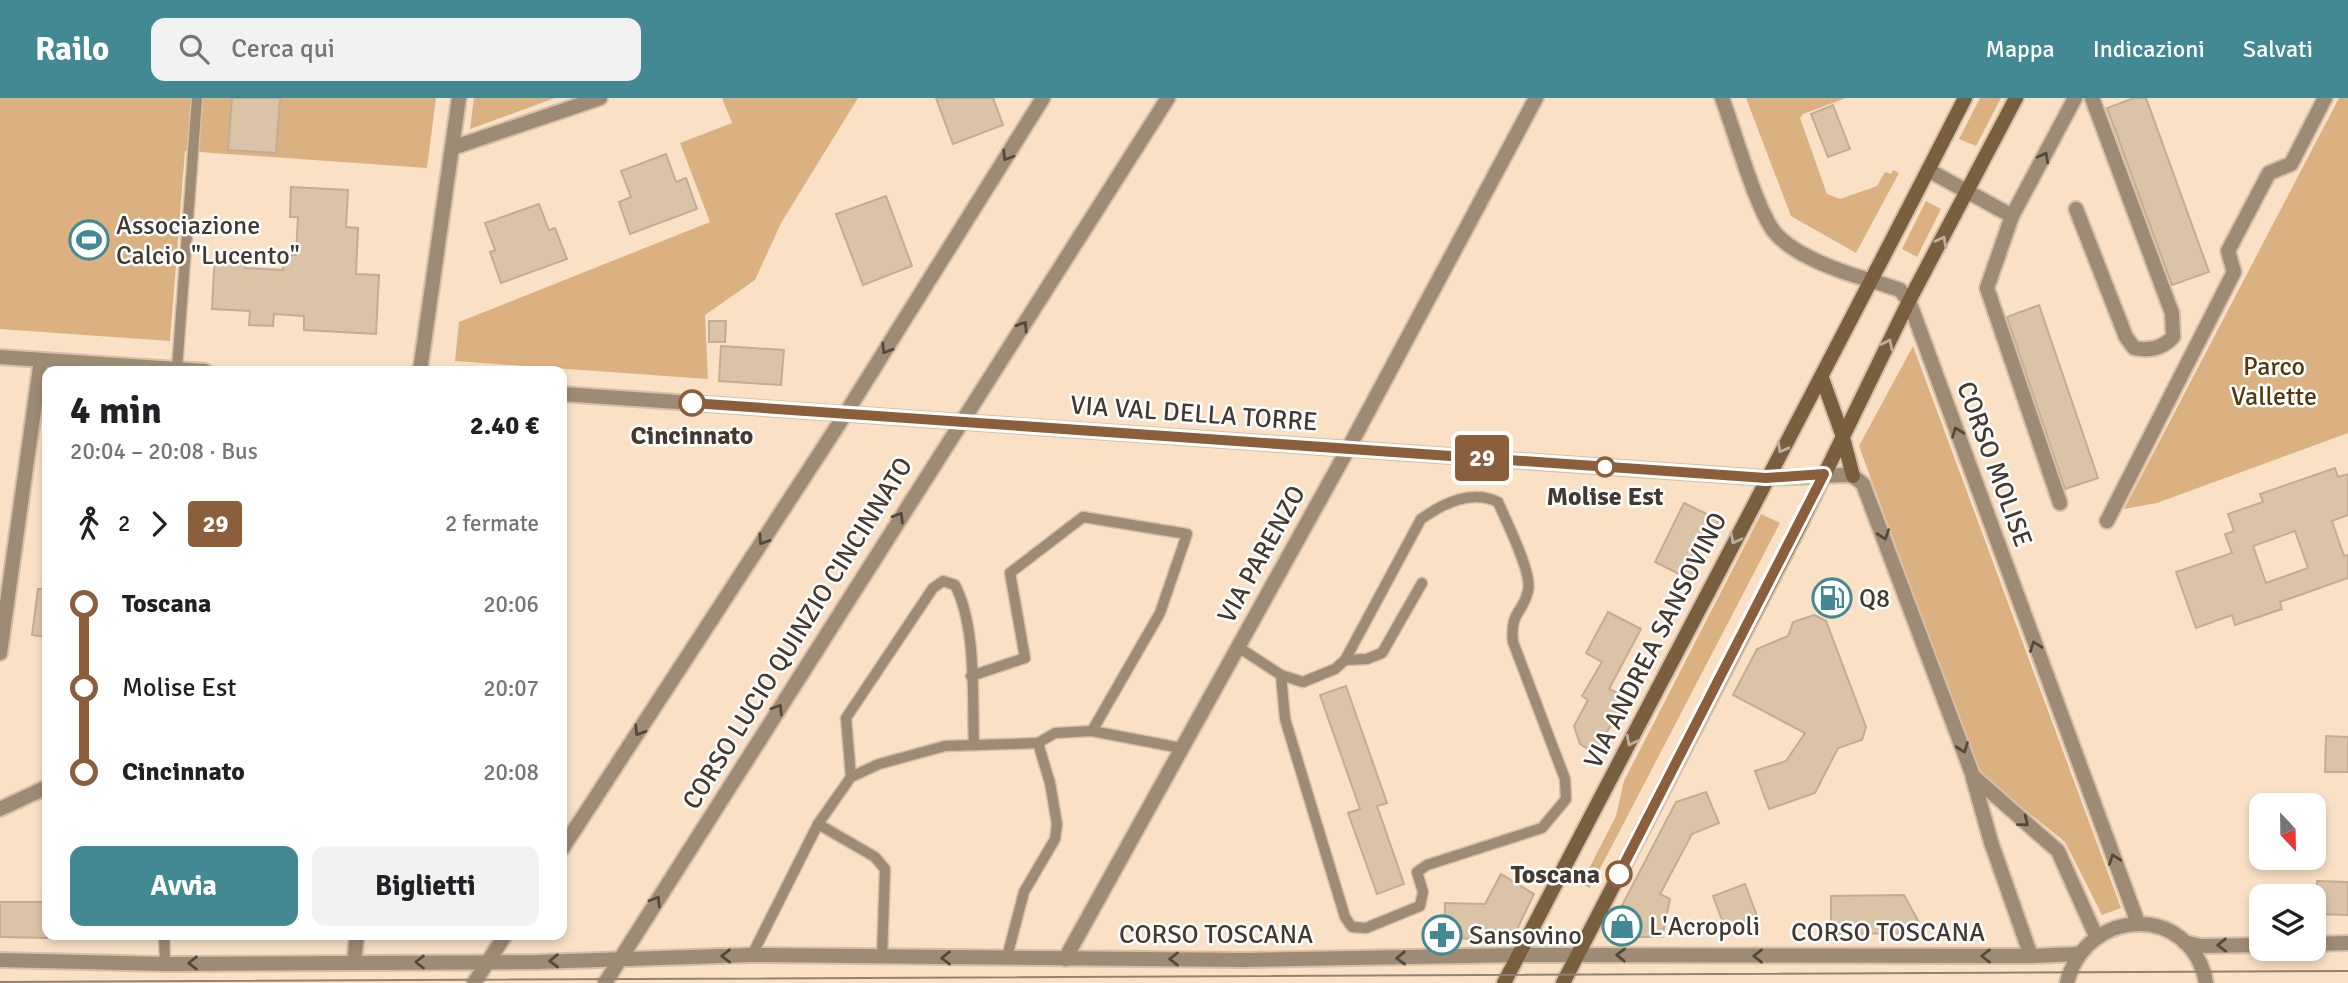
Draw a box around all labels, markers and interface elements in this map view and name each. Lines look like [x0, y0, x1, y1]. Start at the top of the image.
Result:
search box [151, 18, 641, 81]
text: Railo [35, 29, 109, 70]
icon: search [175, 30, 213, 68]
text: Cerca qui [231, 33, 335, 65]
text: Mappa [1986, 34, 2055, 64]
text: Indicazioni [2093, 34, 2205, 64]
text: Salvati [2243, 34, 2313, 64]
one-way arrow [1002, 148, 1015, 161]
one-way arrow [2035, 152, 2049, 164]
place label: Associazione Calcio "Lucento" [116, 210, 300, 272]
sports icon: Associazione Calcio "Lucento" [68, 219, 110, 261]
one-way arrow [1933, 236, 1947, 248]
one-way arrow [1014, 320, 1027, 333]
one-way arrow [1880, 339, 1894, 351]
one-way arrow [882, 341, 895, 354]
park label: Parco Vallette [2231, 351, 2317, 413]
street label: CORSO MOLISE [1949, 377, 2039, 551]
text: 4 min [70, 387, 162, 434]
street label: VIA VAL DELLA TORRE [1069, 389, 1319, 439]
marker: Cincinnato [679, 390, 705, 416]
text: 2.40 € [470, 410, 539, 442]
place label: Cincinnato [631, 420, 753, 452]
one-way arrow [1951, 427, 1965, 439]
line badge: 29 [1450, 435, 1514, 481]
text: 20:04 – 20:08 · Bus [70, 437, 258, 466]
one-way arrow [1777, 441, 1791, 454]
text: 29 [1469, 443, 1495, 473]
street label: CORSO LUCIO QUINZIO CINCINNATO [676, 451, 920, 816]
marker: Molise Est [1595, 457, 1615, 477]
street label: VIA PARENZO [1211, 480, 1313, 629]
place label: Molise Est [1546, 481, 1664, 513]
icon: walk [70, 505, 108, 543]
icon: forward [140, 505, 178, 543]
street label: VIA ANDREA SANSOVINO [1577, 507, 1734, 774]
text: 2 [118, 509, 130, 538]
text: 29 [202, 509, 228, 539]
text: 2 fermate [445, 509, 539, 538]
one-way arrow [891, 511, 904, 524]
one-way arrow [1875, 529, 1889, 541]
one-way arrow [759, 532, 771, 545]
one-way arrow [1730, 532, 1743, 544]
fuel station icon: Q8 [1811, 577, 1853, 619]
place label: Q8 [1859, 583, 1890, 615]
text: Toscana [122, 588, 211, 620]
text: 20:06 [483, 590, 539, 619]
one-way arrow [2030, 640, 2044, 652]
text: Molise Est [122, 672, 236, 704]
text: 20:07 [483, 674, 539, 703]
one-way arrow [769, 704, 782, 717]
one-way arrow [634, 723, 647, 736]
one-way arrow [1625, 734, 1639, 746]
one-way arrow [1955, 742, 1969, 754]
text: Cincinnato [122, 756, 245, 788]
text: 20:08 [483, 758, 539, 787]
north arrow [2249, 793, 2326, 870]
map controls [2249, 793, 2326, 961]
one-way arrow [2015, 814, 2028, 826]
button: Avvia [70, 846, 298, 926]
button: Biglietti [312, 846, 539, 926]
one-way arrow [2109, 854, 2123, 866]
place label: Toscana [1511, 859, 1600, 891]
marker: Toscana [1606, 861, 1632, 887]
button: layers [2249, 884, 2326, 961]
one-way arrow [647, 896, 660, 909]
shop icon: L'Acropoli [1601, 905, 1643, 947]
place label: L'Acropoli [1649, 911, 1760, 943]
pharmacy icon: Sansovino [1421, 914, 1463, 956]
street label: CORSO TOSCANA [1791, 917, 1985, 949]
street label: CORSO TOSCANA [1119, 919, 1313, 951]
place label: Sansovino [1469, 920, 1582, 952]
one-way arrow [2217, 938, 2228, 953]
one-way arrow [720, 948, 731, 963]
one-way arrow [1615, 948, 1626, 963]
one-way arrow [1753, 948, 1763, 964]
one-way arrow [1980, 948, 1991, 964]
one-way arrow [941, 950, 952, 965]
one-way arrow [1396, 950, 1406, 966]
one-way arrow [1168, 951, 1179, 967]
one-way arrow [548, 953, 559, 969]
one-way arrow [414, 954, 425, 970]
one-way arrow [187, 956, 198, 971]

